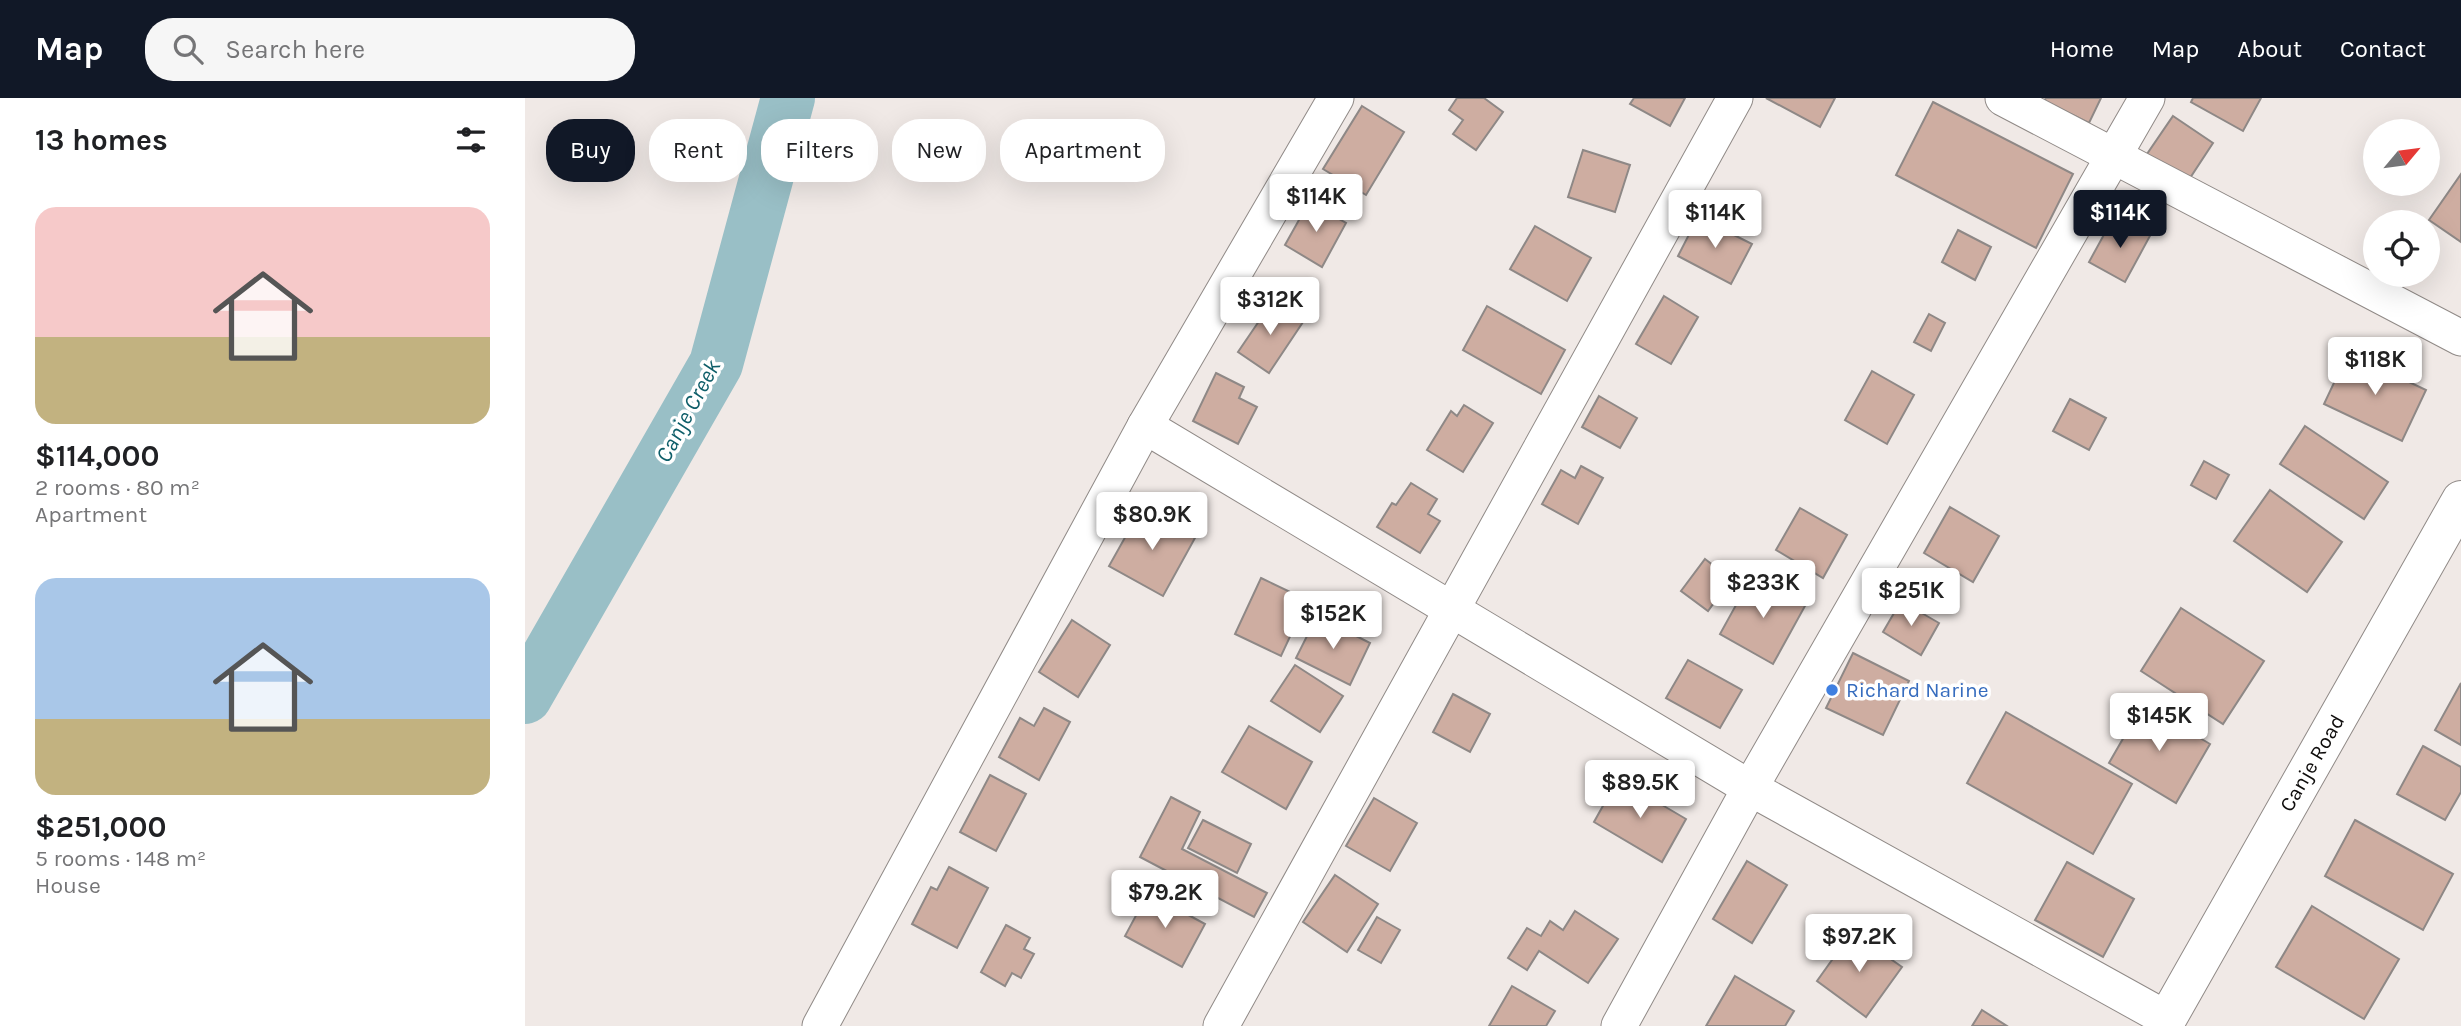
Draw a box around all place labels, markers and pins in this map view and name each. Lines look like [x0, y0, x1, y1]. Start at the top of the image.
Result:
pin: $114K [1267, 174, 1365, 234]
pin: $114K [1666, 190, 1764, 250]
pin: $114K [2071, 190, 2169, 250]
pin: $312K [1221, 278, 1319, 337]
pin: $118K [2326, 338, 2424, 397]
pin: $80.9K [1095, 492, 1209, 552]
pin: $233K [1714, 560, 1812, 620]
pin: $251K [1862, 568, 1960, 628]
pin: $152K [1284, 592, 1382, 651]
place label: Richard Narine [1846, 678, 1988, 702]
marker: Richard Narine [1824, 682, 1840, 698]
pin: $145K [2110, 694, 2208, 753]
pin: $89.5K [1583, 760, 1697, 820]
pin: $79.2K [1108, 870, 1222, 930]
pin: $97.2K [1802, 914, 1916, 974]

